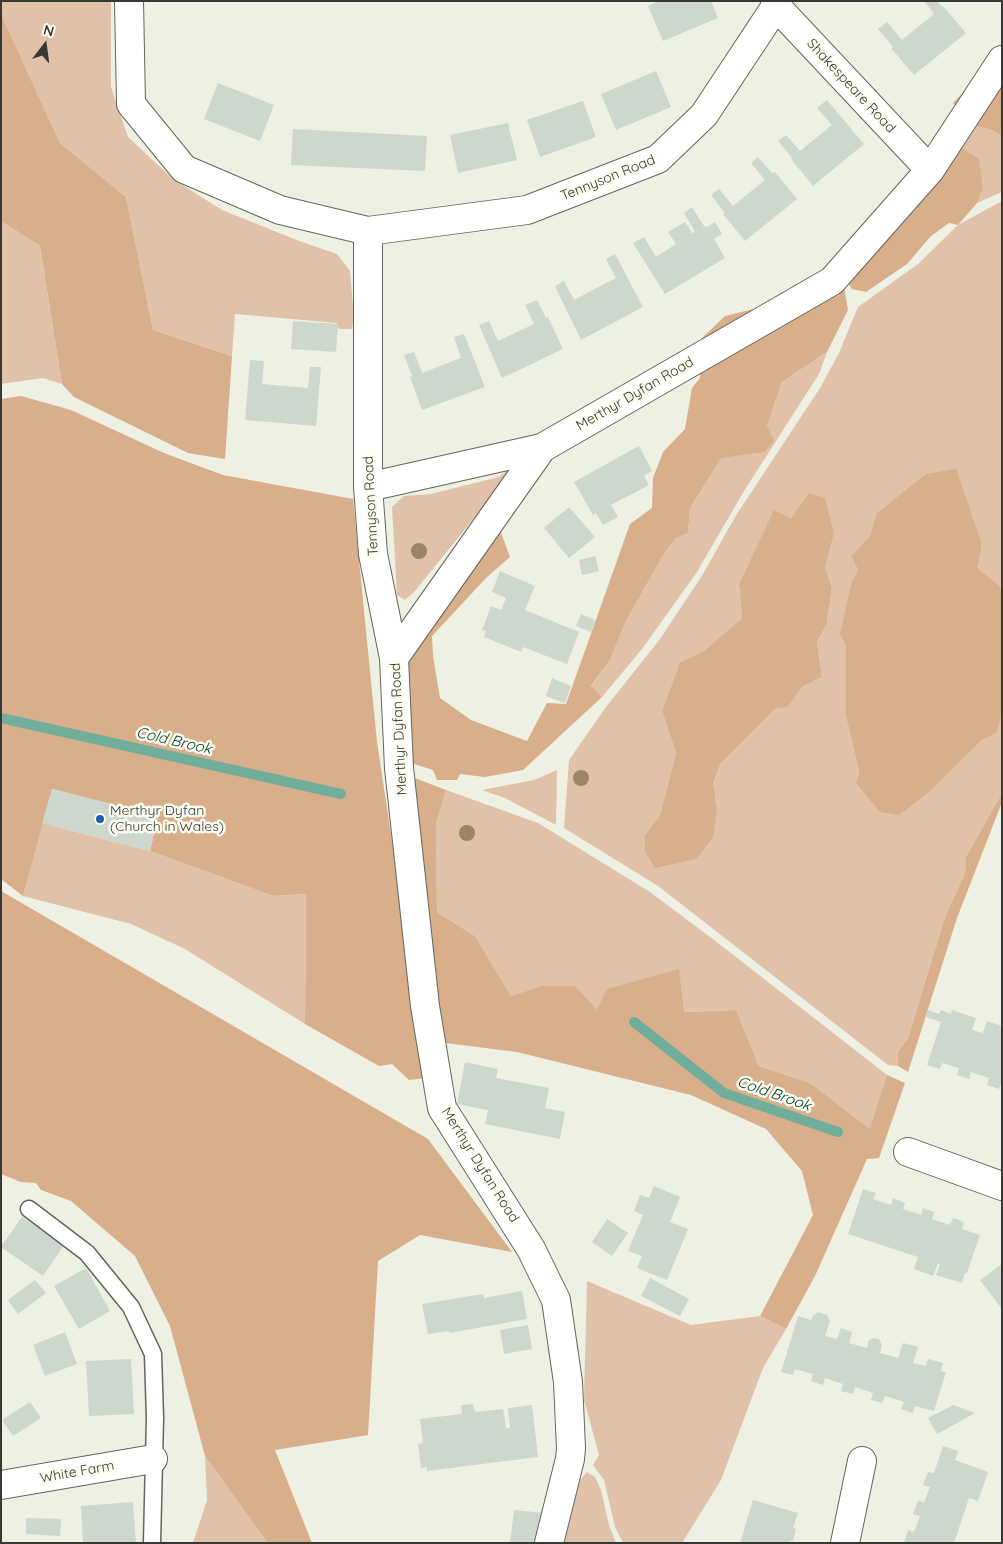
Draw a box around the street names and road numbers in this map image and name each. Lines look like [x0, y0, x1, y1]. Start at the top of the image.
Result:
street label: Shakespeare Road [803, 35, 899, 137]
street label: Tennyson Road [558, 151, 658, 205]
street label: Merthyr Dyfan Road [573, 354, 697, 434]
street label: Tennyson Road [360, 455, 382, 557]
street label: Merthyr Dyfan Road [387, 662, 411, 796]
street label: Merthyr Dyfan Road [438, 1104, 522, 1226]
street label: White Farm [39, 1457, 115, 1487]

